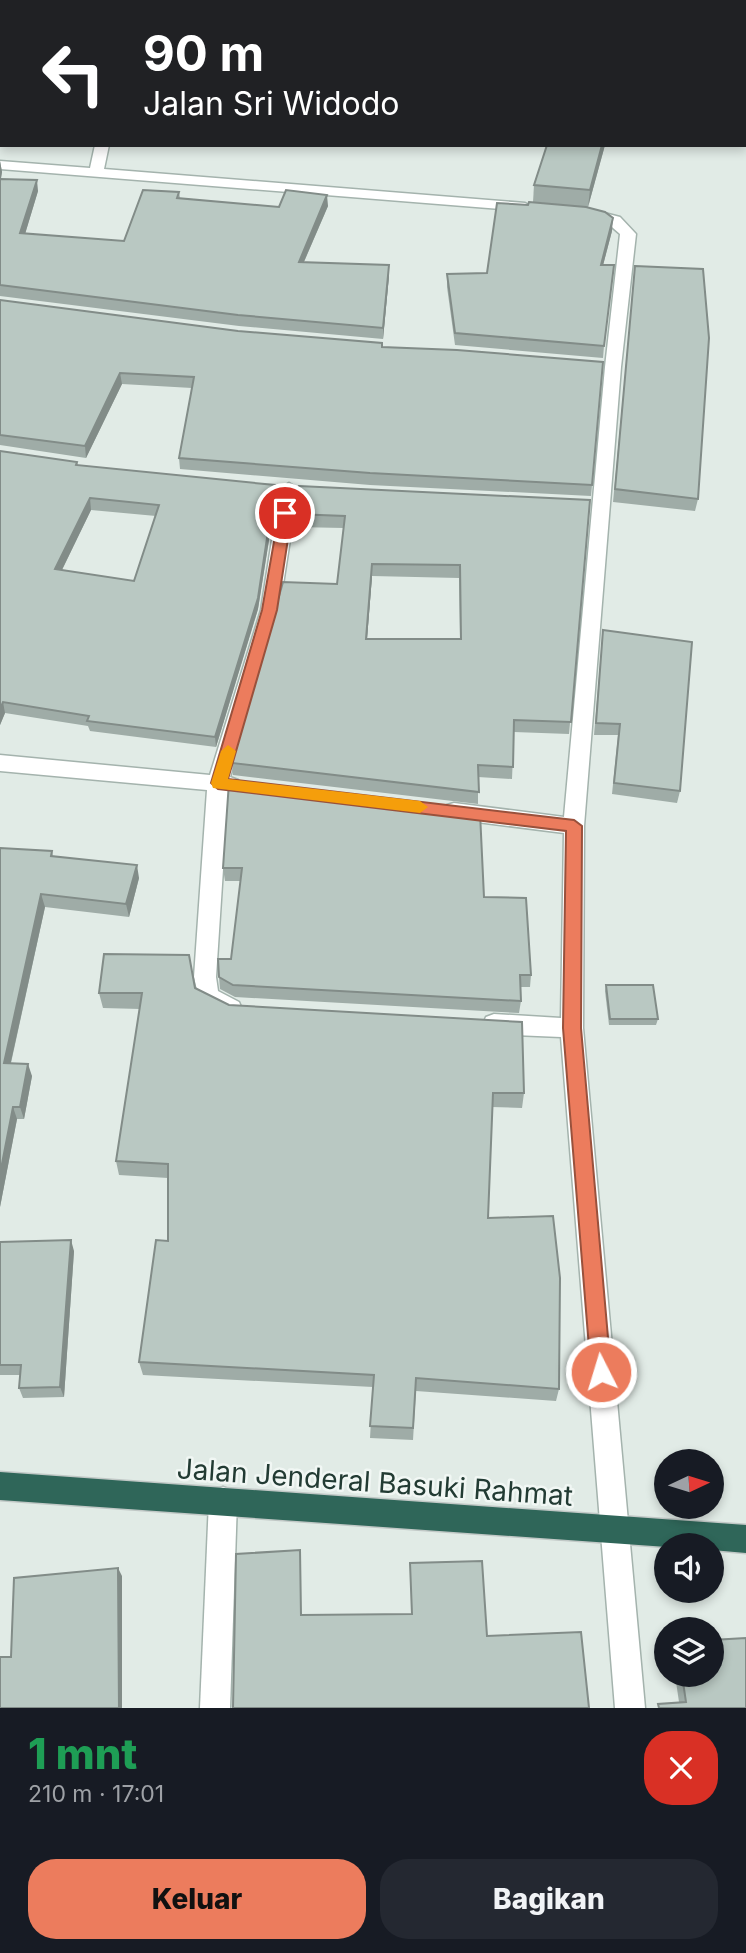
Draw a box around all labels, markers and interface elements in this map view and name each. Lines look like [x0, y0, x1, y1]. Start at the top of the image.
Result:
text: 90 m [143, 24, 264, 83]
icon: left [28, 28, 119, 119]
text: Jalan Sri Widodo [143, 84, 400, 123]
pin [255, 483, 315, 543]
icon: arrive [266, 494, 304, 532]
position arrow [564, 1335, 638, 1409]
north arrow [654, 1449, 724, 1519]
map controls [654, 1449, 724, 1687]
street label: Jalan Jenderal Basuki Rahmat [176, 1451, 574, 1513]
button: sound [654, 1533, 724, 1603]
button: layers [654, 1617, 724, 1687]
text: 1 mnt [28, 1728, 137, 1779]
button: close [644, 1731, 718, 1805]
text: 210 m · 17:01 [28, 1780, 164, 1808]
button: Keluar [28, 1859, 366, 1939]
button: Bagikan [380, 1859, 718, 1939]

